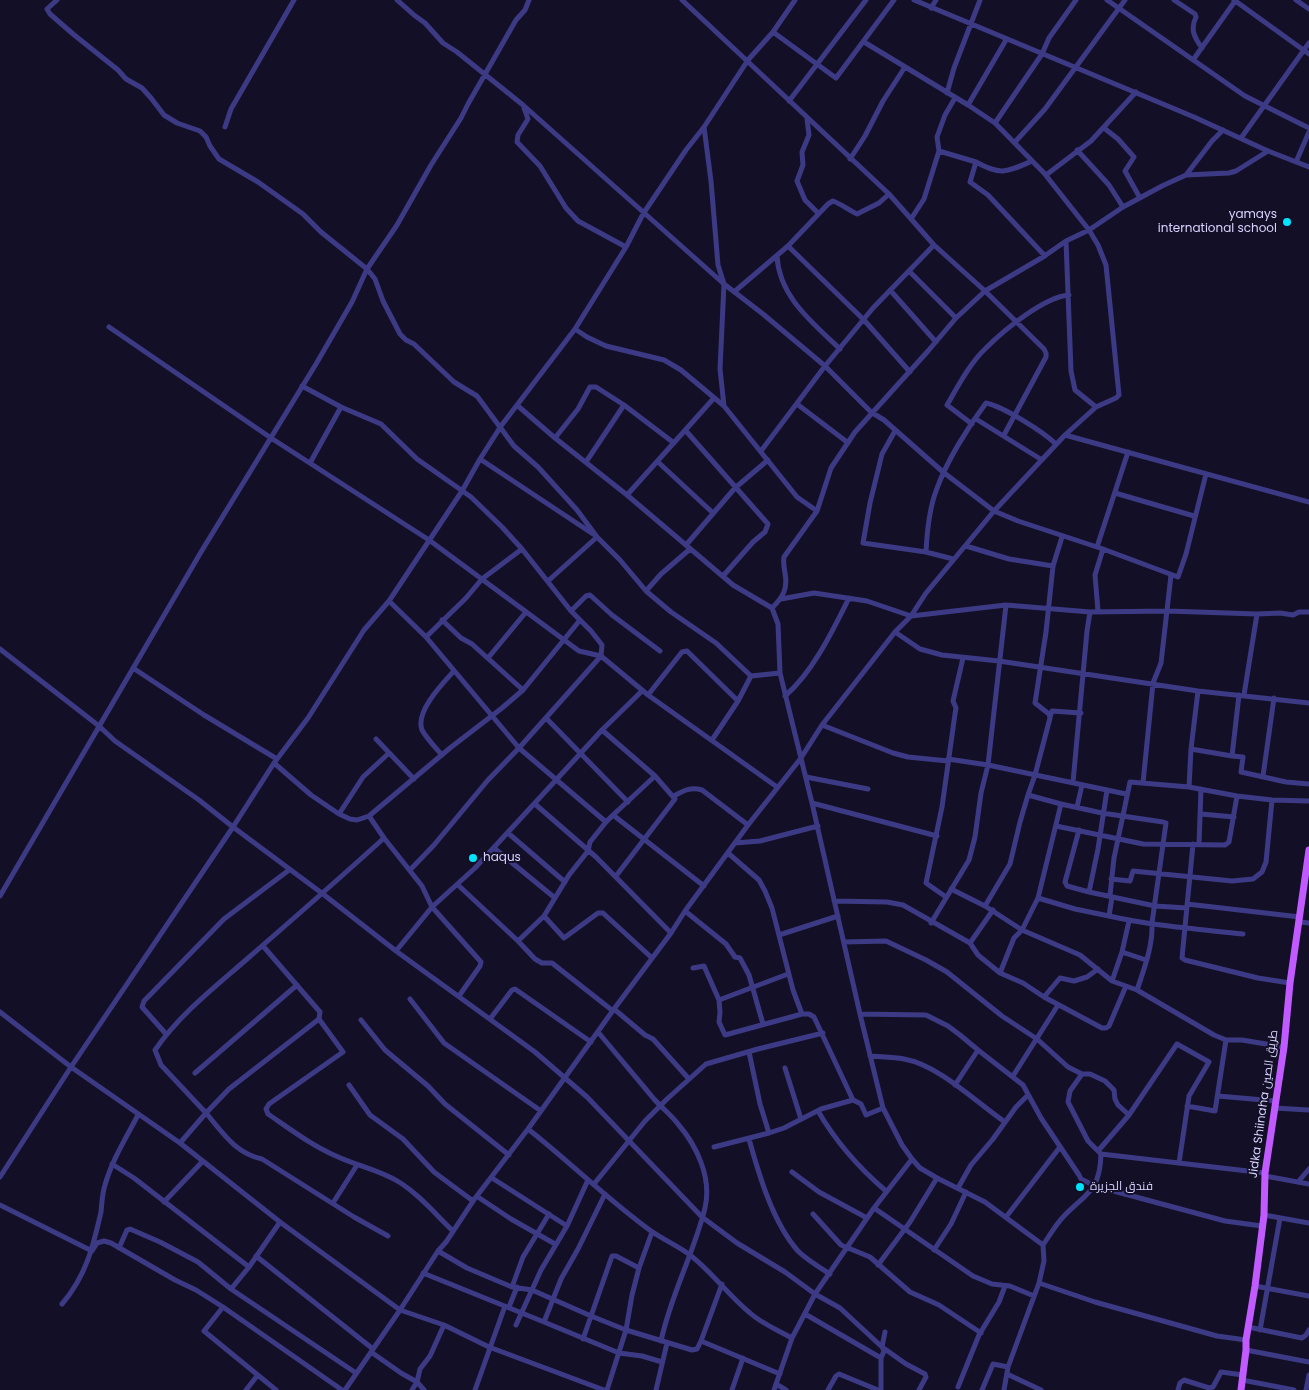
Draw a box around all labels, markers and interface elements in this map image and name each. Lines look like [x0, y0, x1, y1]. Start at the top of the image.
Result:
place label: yamays international school [1158, 208, 1277, 236]
marker: yamays international school [1281, 216, 1293, 228]
place label: haqus [483, 851, 521, 865]
marker: haqus [467, 852, 479, 864]
street label: Jidka Shiinaha طريق الصين [1246, 1029, 1282, 1179]
place label: فندق الجزيرة [1090, 1180, 1153, 1194]
marker: فندق الجزيرة [1074, 1181, 1086, 1193]

